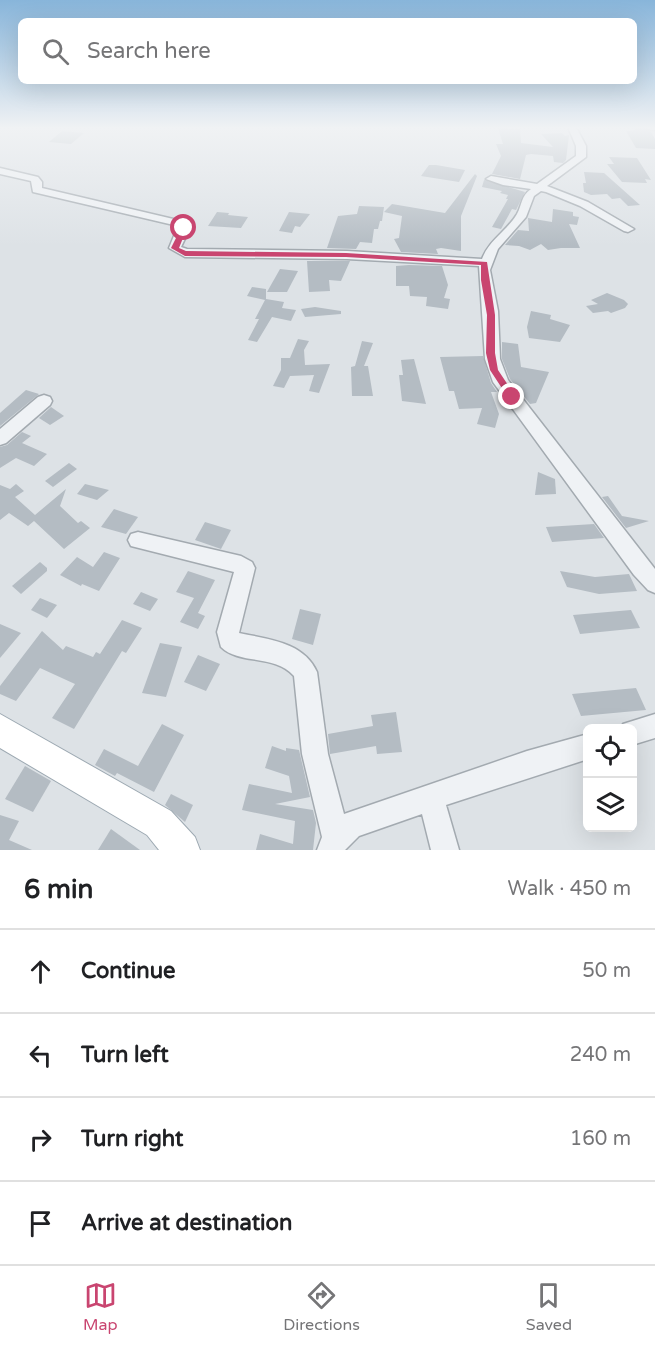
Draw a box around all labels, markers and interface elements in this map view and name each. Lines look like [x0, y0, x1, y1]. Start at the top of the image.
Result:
search box [18, 18, 637, 84]
icon: search [39, 35, 72, 68]
text: Search here [87, 38, 211, 64]
route start [170, 214, 196, 240]
route end [498, 383, 524, 409]
map controls [583, 724, 637, 832]
button: locate [583, 724, 637, 778]
button: layers [583, 778, 637, 832]
text: 6 min [24, 874, 93, 905]
text: Walk · 450 m [508, 877, 631, 901]
icon: ahead [24, 955, 57, 988]
text: Continue [81, 958, 176, 984]
text: 50 m [582, 959, 631, 983]
icon: left [24, 1039, 57, 1072]
text: Turn left [81, 1042, 169, 1068]
text: 240 m [570, 1043, 631, 1067]
icon: right [24, 1123, 57, 1156]
text: Turn right [81, 1126, 183, 1152]
text: 160 m [570, 1127, 631, 1151]
icon: arrive [24, 1207, 57, 1240]
text: Arrive at destination [81, 1210, 292, 1236]
tab: Map [83, 1279, 117, 1335]
tab: Directions [283, 1279, 360, 1335]
tab: Saved [526, 1279, 572, 1335]

